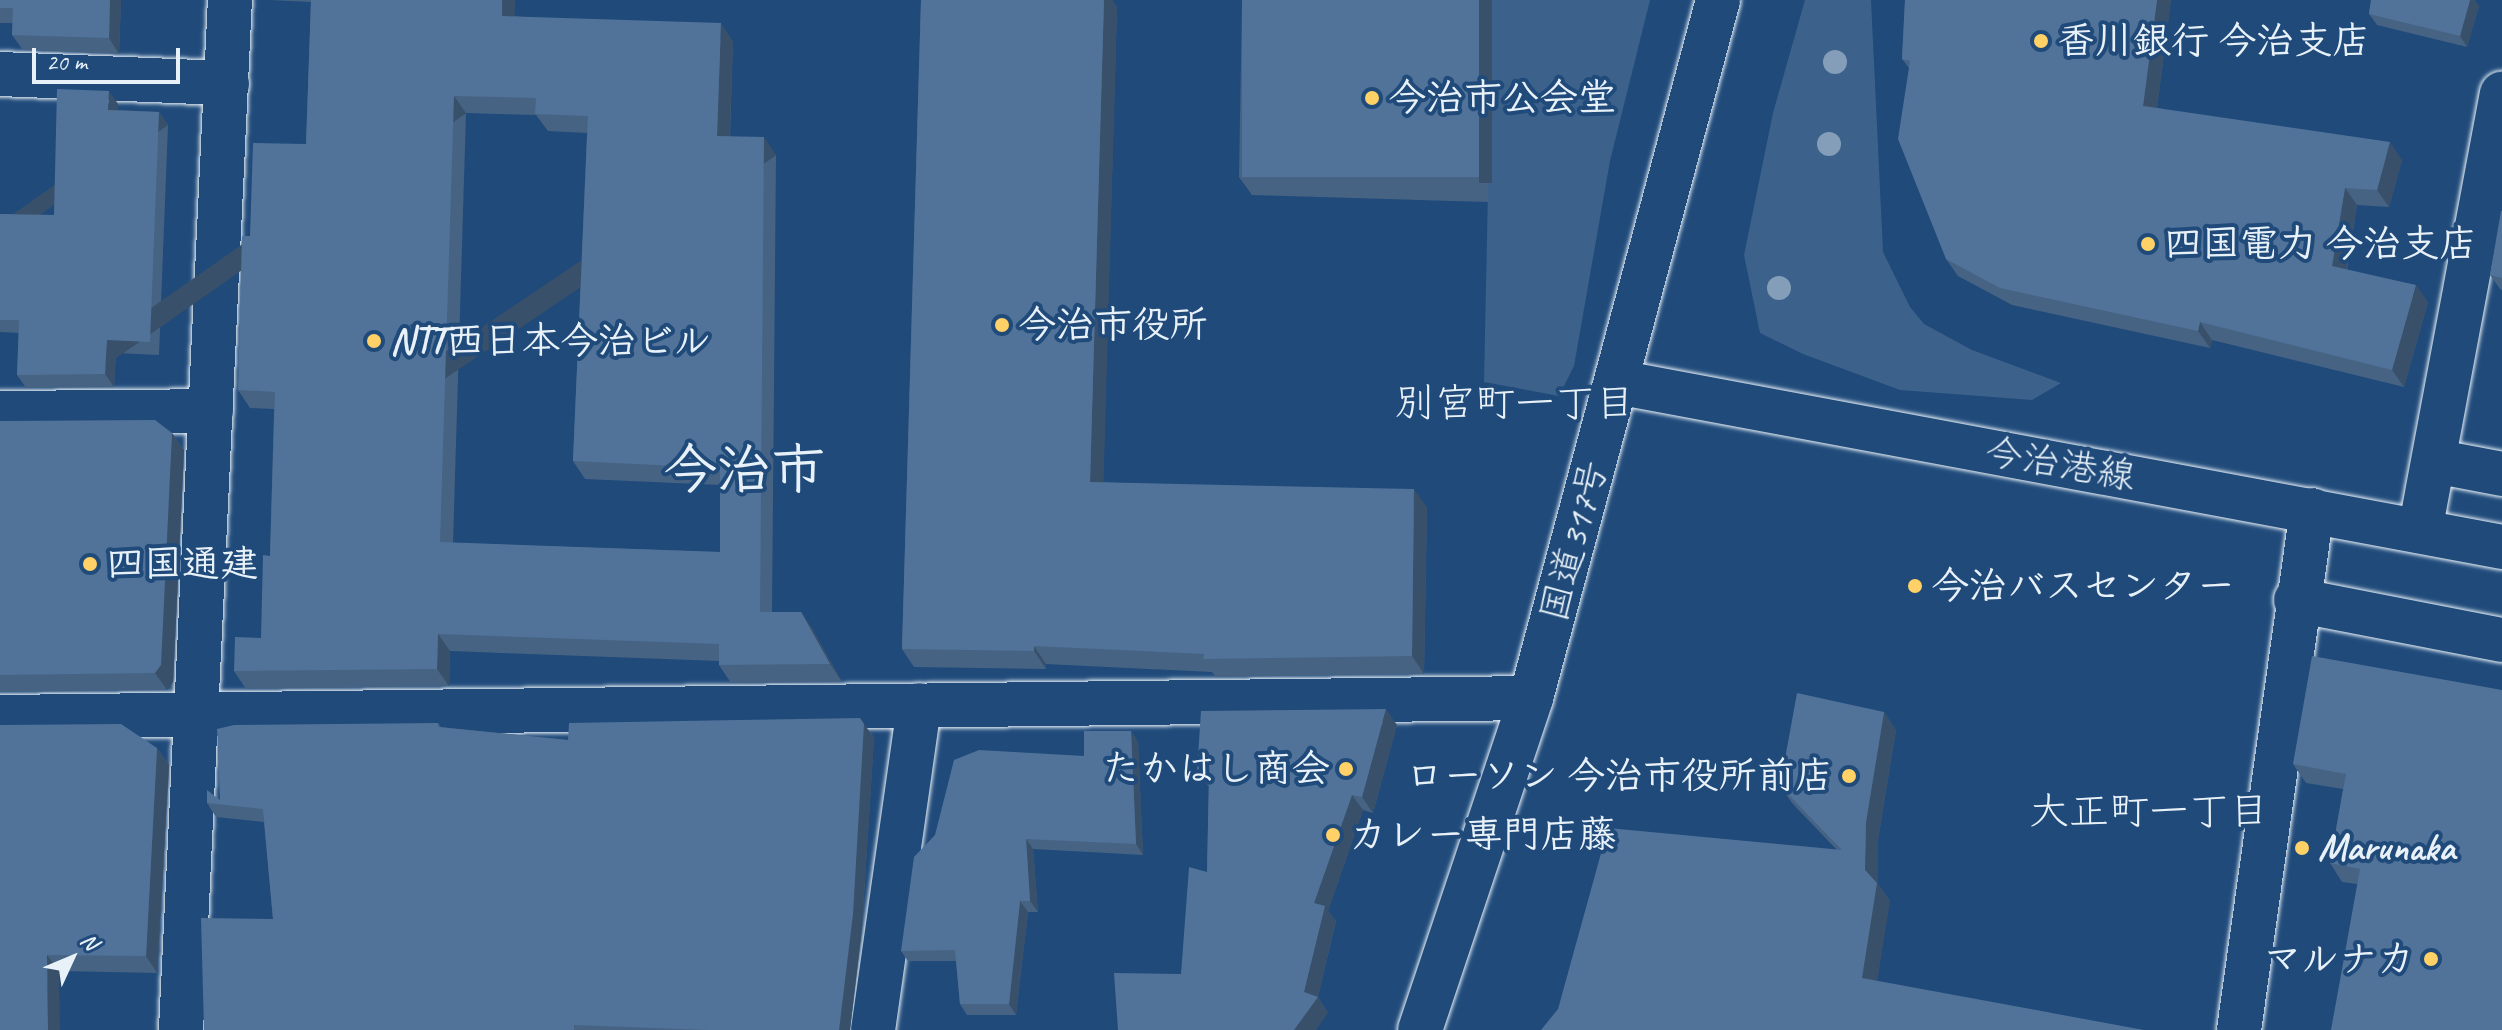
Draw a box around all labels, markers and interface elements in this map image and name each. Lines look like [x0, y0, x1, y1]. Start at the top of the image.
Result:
place label: 香川銀行 今治支店 [2057, 18, 2370, 64]
scale bar [36, 32, 184, 82]
marker: 香川銀行 今治支店 [2032, 32, 2050, 50]
text: 20 m [46, 47, 87, 77]
place label: 今治市公会堂 [1388, 75, 1616, 121]
marker: 今治市公会堂 [1363, 89, 1381, 107]
place label: 四国電力 今治支店 [2164, 221, 2477, 267]
marker: 四国電力 今治支店 [2139, 235, 2157, 253]
place label: 今治市役所 [1018, 302, 1208, 348]
marker: 今治市役所 [993, 316, 1011, 334]
place label: NTT西日本今治ビル [390, 318, 712, 364]
marker: NTT西日本今治ビル [365, 332, 383, 350]
district label: 別宮町一丁目 [1395, 379, 1635, 427]
street label: 今治港線 [1981, 428, 2139, 500]
district label: 今治市 [663, 437, 825, 501]
street label: 国道317号 [1531, 455, 1617, 627]
place label: 四国通建 [106, 541, 258, 587]
marker: 四国通建 [81, 555, 99, 573]
place label: 今治バスセンター [1931, 563, 2235, 609]
marker: 今治バスセンター [1906, 577, 1924, 595]
place label: たかはし商会 [1102, 746, 1330, 792]
place label: ローソン 今治市役所前店 [1406, 753, 1833, 799]
marker: たかはし商会 [1337, 760, 1355, 778]
marker: ローソン 今治市役所前店 [1840, 767, 1858, 785]
district label: 大正町一丁目 [2029, 787, 2269, 835]
place label: カレー専門店藤 [1349, 812, 1617, 858]
place label: Marunaka [2318, 825, 2455, 871]
marker: カレー専門店藤 [1324, 826, 1342, 844]
marker: Marunaka [2293, 839, 2311, 857]
north arrow [32, 918, 112, 998]
text: N [74, 927, 104, 956]
place label: マルナカ [2263, 936, 2415, 982]
marker: マルナカ [2422, 950, 2440, 968]

